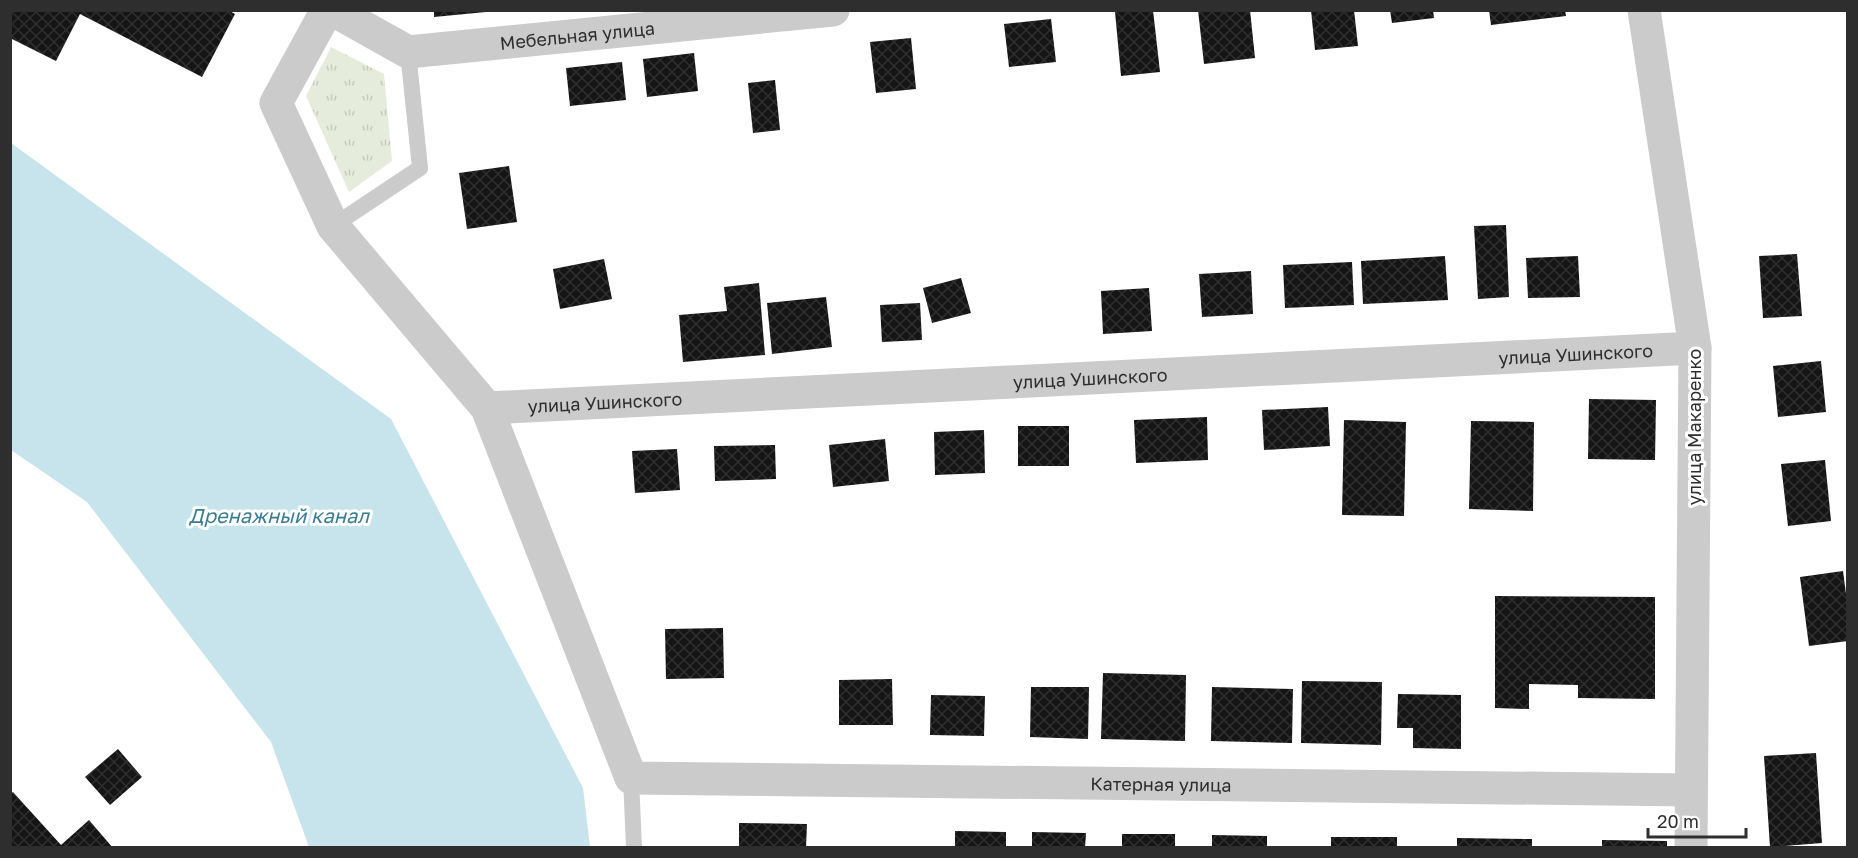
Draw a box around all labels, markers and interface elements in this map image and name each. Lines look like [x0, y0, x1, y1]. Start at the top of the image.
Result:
street label: Мебельная улица [499, 17, 656, 54]
street label: улица Ушинского [1498, 339, 1653, 369]
street label: улица Макаренко [1683, 349, 1705, 505]
street label: улица Ушинского [1012, 363, 1168, 393]
street label: улица Ушинского [527, 387, 683, 417]
water label: Дренажный канал [188, 503, 370, 527]
street label: Катерная улица [1090, 772, 1232, 796]
scale bar [1648, 801, 1746, 839]
text: 20 m [1657, 810, 1699, 832]

